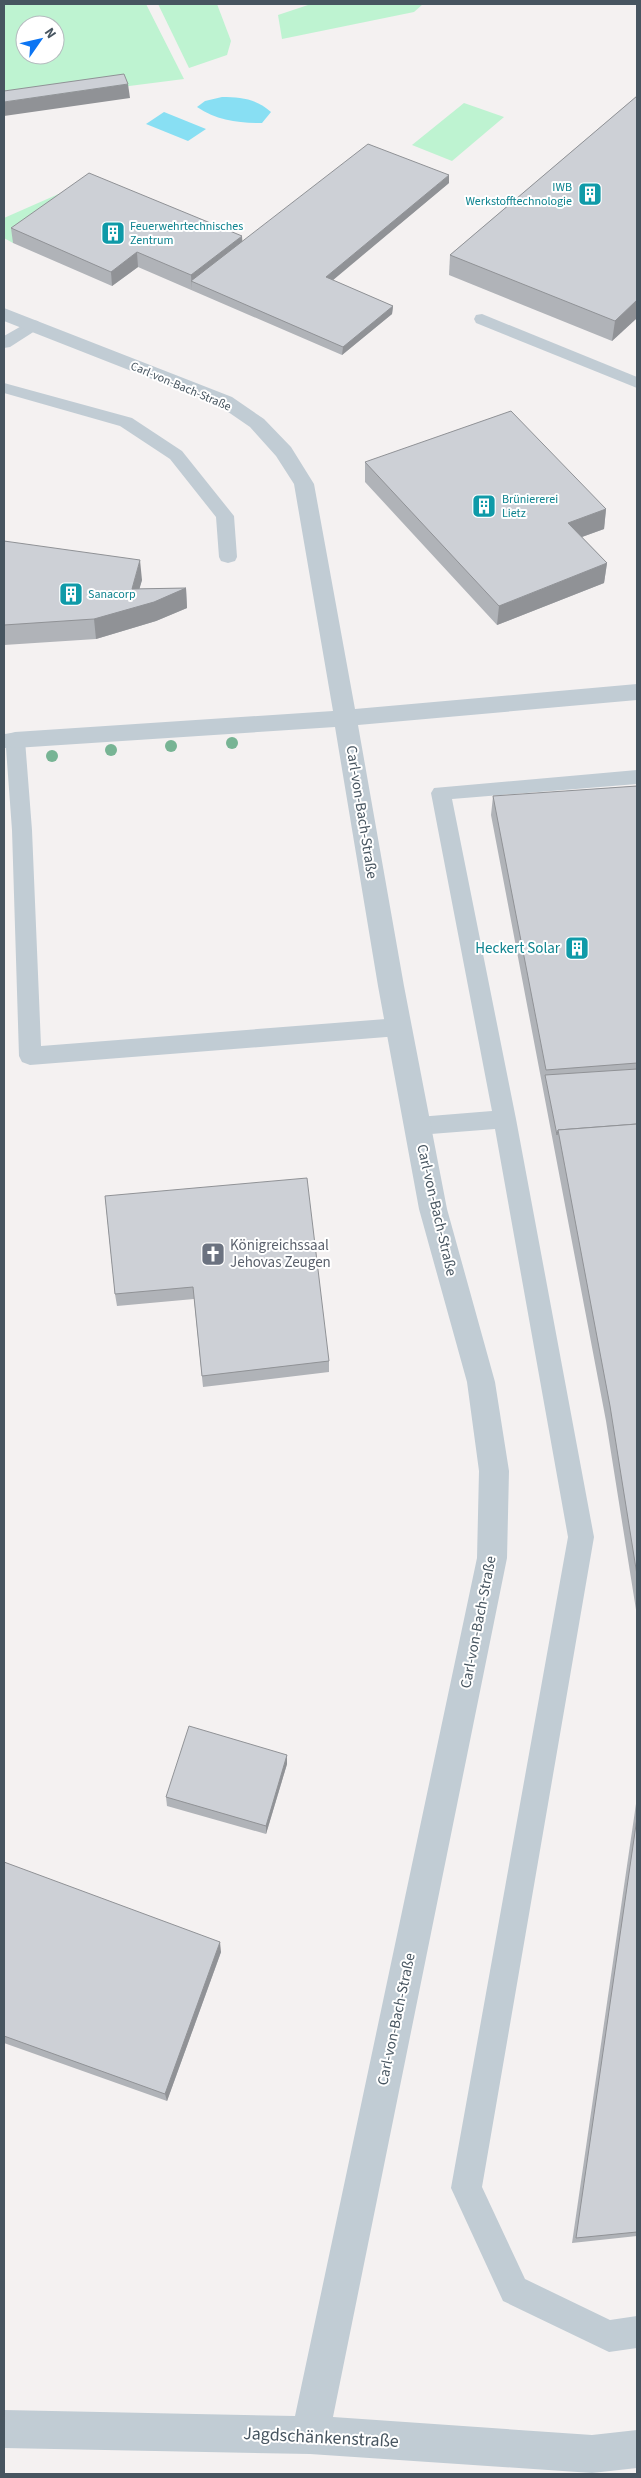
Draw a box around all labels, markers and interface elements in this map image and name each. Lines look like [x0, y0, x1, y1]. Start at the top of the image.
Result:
north arrow [15, 15, 65, 65]
text: N [39, 24, 61, 43]
place label: IWB Werkstofftechnologie [465, 179, 572, 210]
building icon: IWB Werkstofftechnologie [577, 181, 603, 207]
place label: Feuerwehrtechnisches Zentrum [130, 218, 243, 249]
building icon: Feuerwehrtechnisches Zentrum [100, 220, 126, 246]
street label: Carl-von-Bach-Straße [128, 358, 234, 415]
place label: Brüniererei Lietz [502, 491, 558, 522]
building icon: Brüniererei Lietz [471, 493, 497, 519]
building icon: Sanacorp [58, 581, 84, 607]
place label: Sanacorp [88, 586, 136, 603]
street label: Carl-von-Bach-Straße [341, 744, 382, 880]
building icon: Heckert Solar [564, 935, 590, 961]
place label: Heckert Solar [475, 938, 561, 959]
street label: Carl-von-Bach-Straße [411, 1142, 462, 1278]
place label: Königreichssaal Jehovas Zeugen [230, 1235, 331, 1273]
church icon: Königreichssaal Jehovas Zeugen [200, 1241, 226, 1267]
street label: Carl-von-Bach-Straße [455, 1554, 502, 1690]
street label: Carl-von-Bach-Straße [372, 1951, 421, 2087]
street label: Jagdschänkenstraße [243, 2421, 399, 2454]

